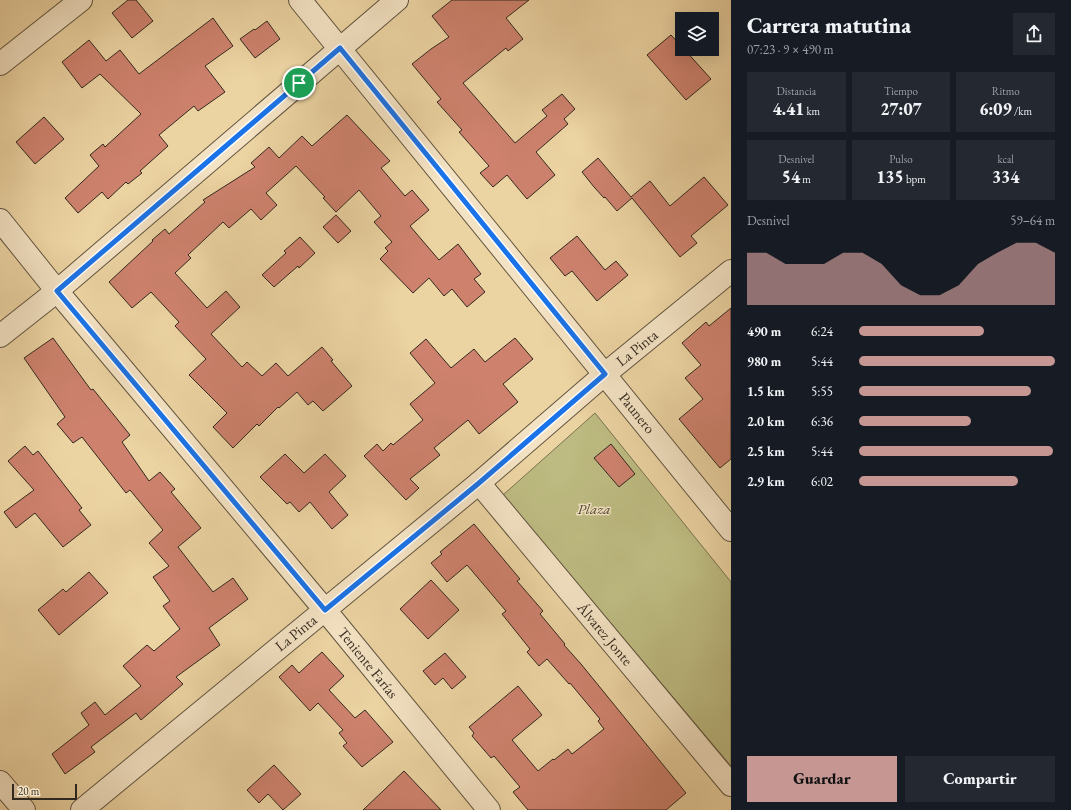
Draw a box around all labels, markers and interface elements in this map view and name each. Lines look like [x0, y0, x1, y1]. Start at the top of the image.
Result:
text: Carrera matutina [747, 11, 911, 40]
map controls [675, 12, 719, 56]
button: layers [675, 12, 719, 56]
button: share [1013, 13, 1055, 55]
text: 07:23 · 9 × 490 m [747, 41, 834, 58]
pin [282, 66, 316, 100]
icon: arrive [288, 72, 310, 94]
text: Distancia [776, 84, 816, 98]
text: Tiempo [884, 84, 918, 98]
text: Ritmo [992, 84, 1020, 98]
text: 4.41 [772, 98, 804, 120]
text: 27:07 [880, 98, 922, 120]
text: 6:09 [979, 98, 1012, 120]
text: km [804, 104, 820, 118]
text: /km [1012, 104, 1032, 118]
text: Desnivel [778, 152, 814, 166]
text: Pulso [889, 152, 913, 166]
text: kcal [997, 152, 1014, 166]
text: 54 [782, 166, 800, 188]
text: 135 [876, 166, 904, 188]
text: 334 [992, 166, 1019, 188]
text: m [800, 172, 811, 186]
text: bpm [904, 172, 926, 186]
text: Desnivel [747, 212, 790, 229]
text: 59–64 m [1010, 212, 1055, 229]
text: 490 m [747, 323, 781, 340]
text: 6:24 [811, 323, 833, 340]
street label: La Pinta [612, 325, 661, 370]
text: 980 m [747, 353, 781, 370]
text: 5:44 [811, 353, 833, 370]
text: 1.5 km [747, 383, 785, 400]
text: 5:55 [811, 383, 833, 400]
street label: Paunero [615, 388, 660, 437]
text: 2.0 km [747, 413, 785, 430]
text: 6:36 [811, 413, 833, 430]
text: 2.5 km [747, 443, 785, 460]
text: 5:44 [811, 443, 833, 460]
text: 2.9 km [747, 473, 785, 490]
text: 6:02 [811, 473, 833, 490]
park label: Plaza [577, 499, 611, 518]
street label: Álvarez Jonte [573, 597, 637, 669]
street label: La Pinta [271, 610, 320, 655]
street label: Teniente Farías [334, 623, 403, 702]
button: Guardar [747, 756, 897, 802]
button: Compartir [905, 756, 1055, 802]
scale bar [12, 782, 77, 801]
text: 20 m [18, 784, 39, 798]

